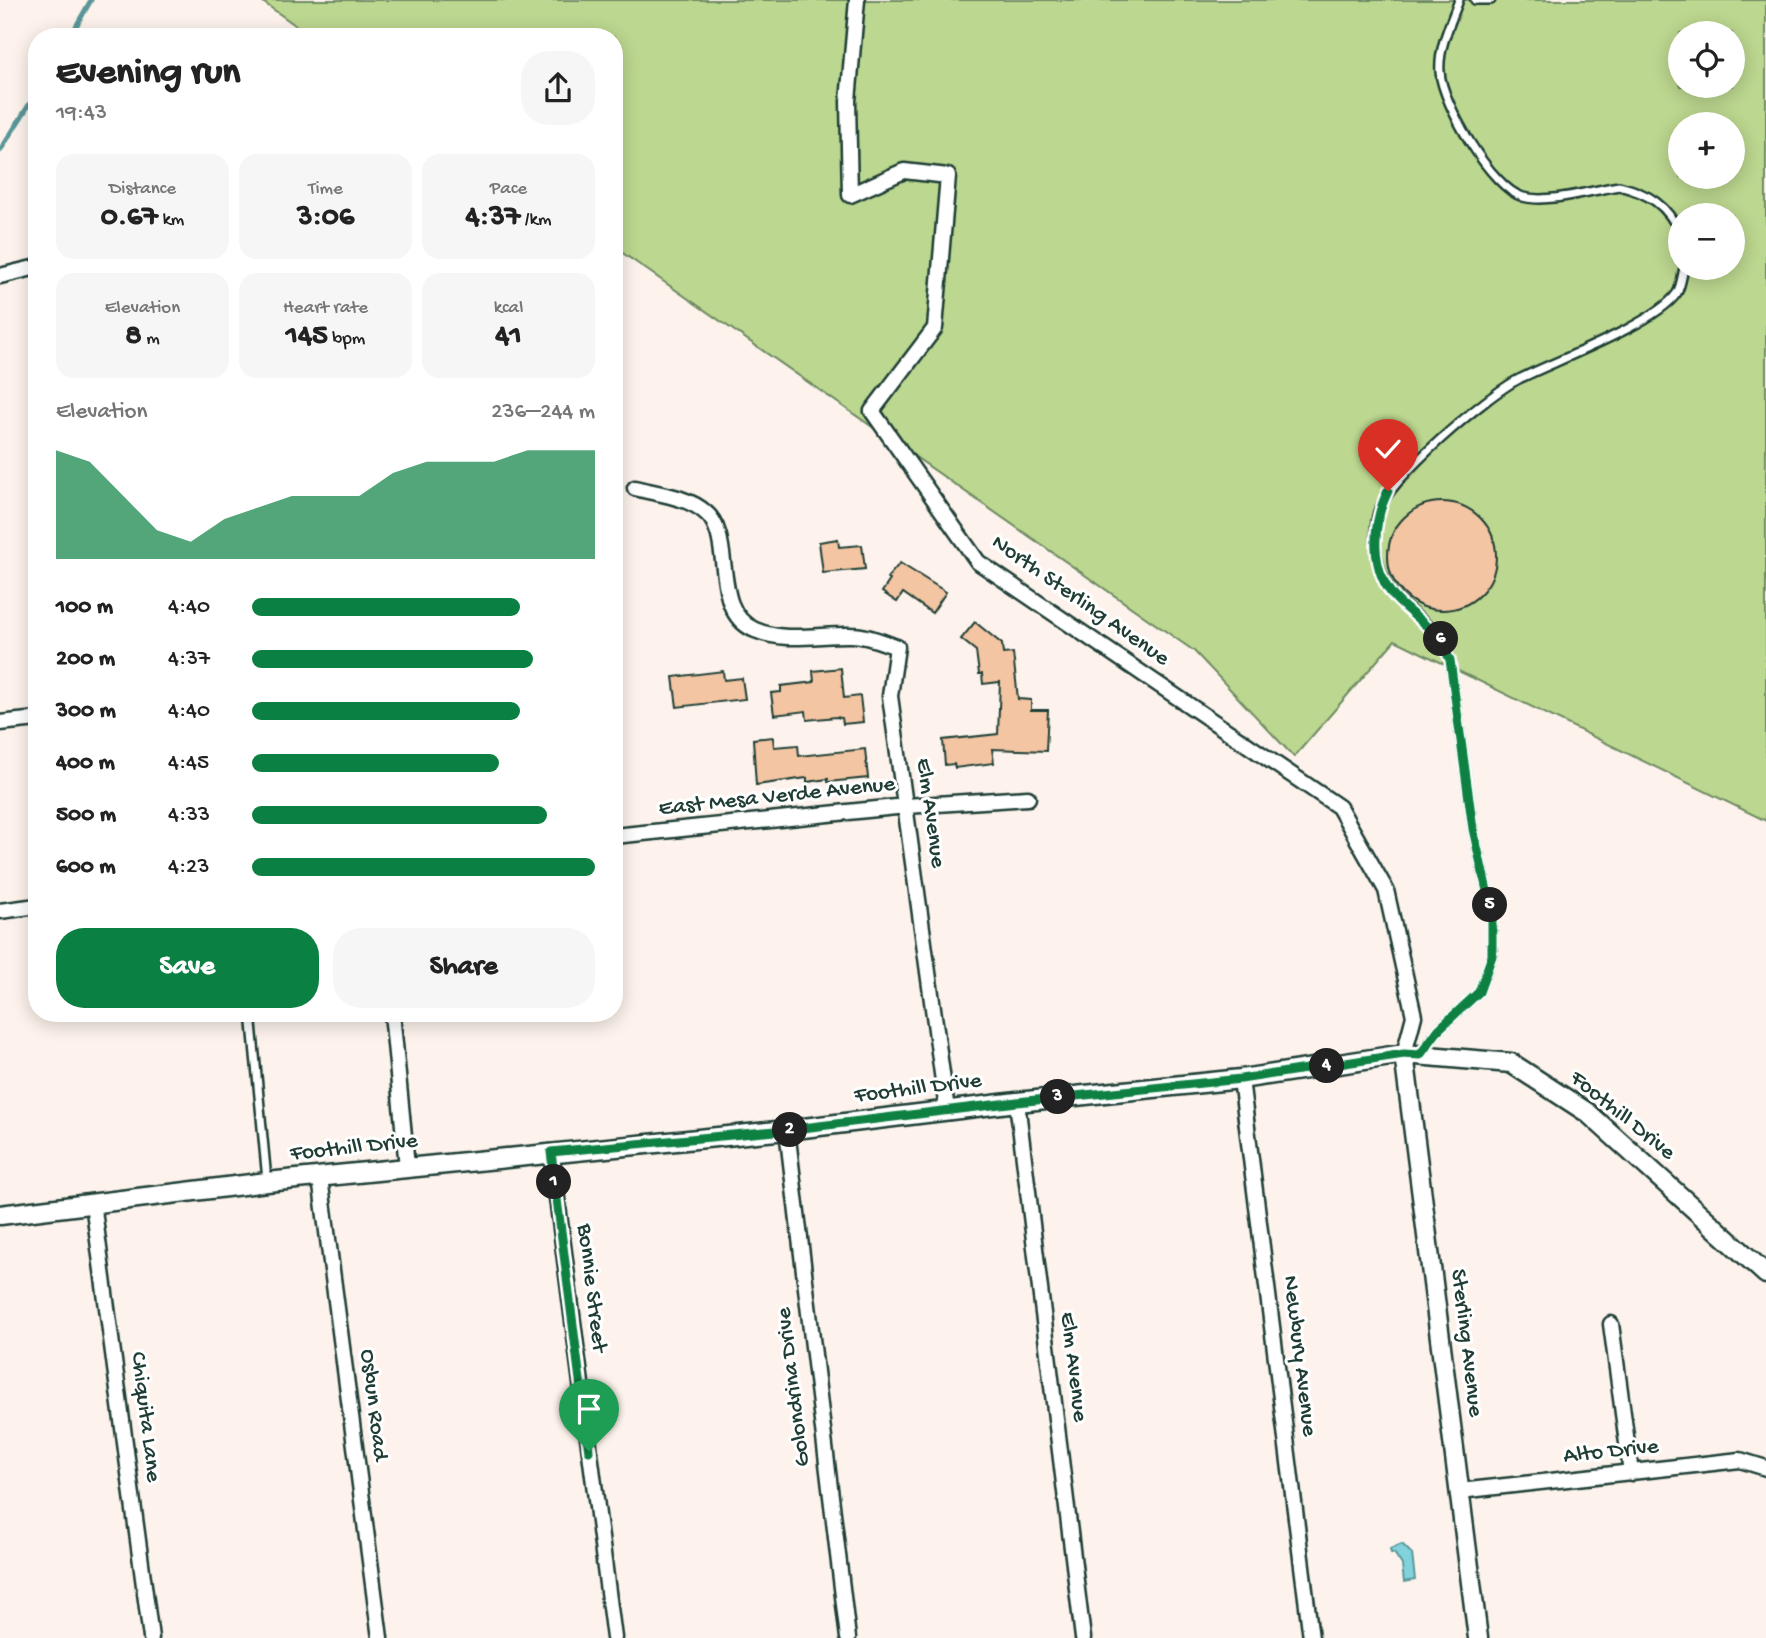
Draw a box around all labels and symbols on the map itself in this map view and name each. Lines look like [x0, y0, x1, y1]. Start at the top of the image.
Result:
pin [1358, 419, 1418, 491]
street label: North Sterling Avenue [986, 529, 1175, 673]
pin: 6 [1424, 622, 1458, 656]
street label: Elm Avenue [909, 756, 951, 871]
street label: East Mesa Verde Avenue [657, 771, 898, 823]
pin: 5 [1472, 888, 1508, 922]
pin: 4 [1310, 1048, 1344, 1084]
street label: Foothill Drive [1563, 1065, 1681, 1168]
street label: Foothill Drive [852, 1068, 984, 1110]
pin: 3 [1040, 1080, 1076, 1114]
pin: 2 [772, 1112, 808, 1148]
street label: Foothill Drive [288, 1128, 420, 1168]
pin: 1 [536, 1164, 572, 1200]
street label: Bonnie Street [570, 1221, 612, 1355]
street label: Sterling Avenue [1444, 1268, 1489, 1420]
street label: Newbury Avenue [1276, 1274, 1322, 1439]
street label: Golondrina Drive [771, 1305, 817, 1468]
street label: Elm Avenue [1053, 1311, 1093, 1425]
street label: Osbun Road [353, 1348, 393, 1464]
street label: Chiquita Lane [124, 1350, 167, 1485]
pin [559, 1379, 619, 1451]
street label: Alto Drive [1562, 1433, 1661, 1470]

